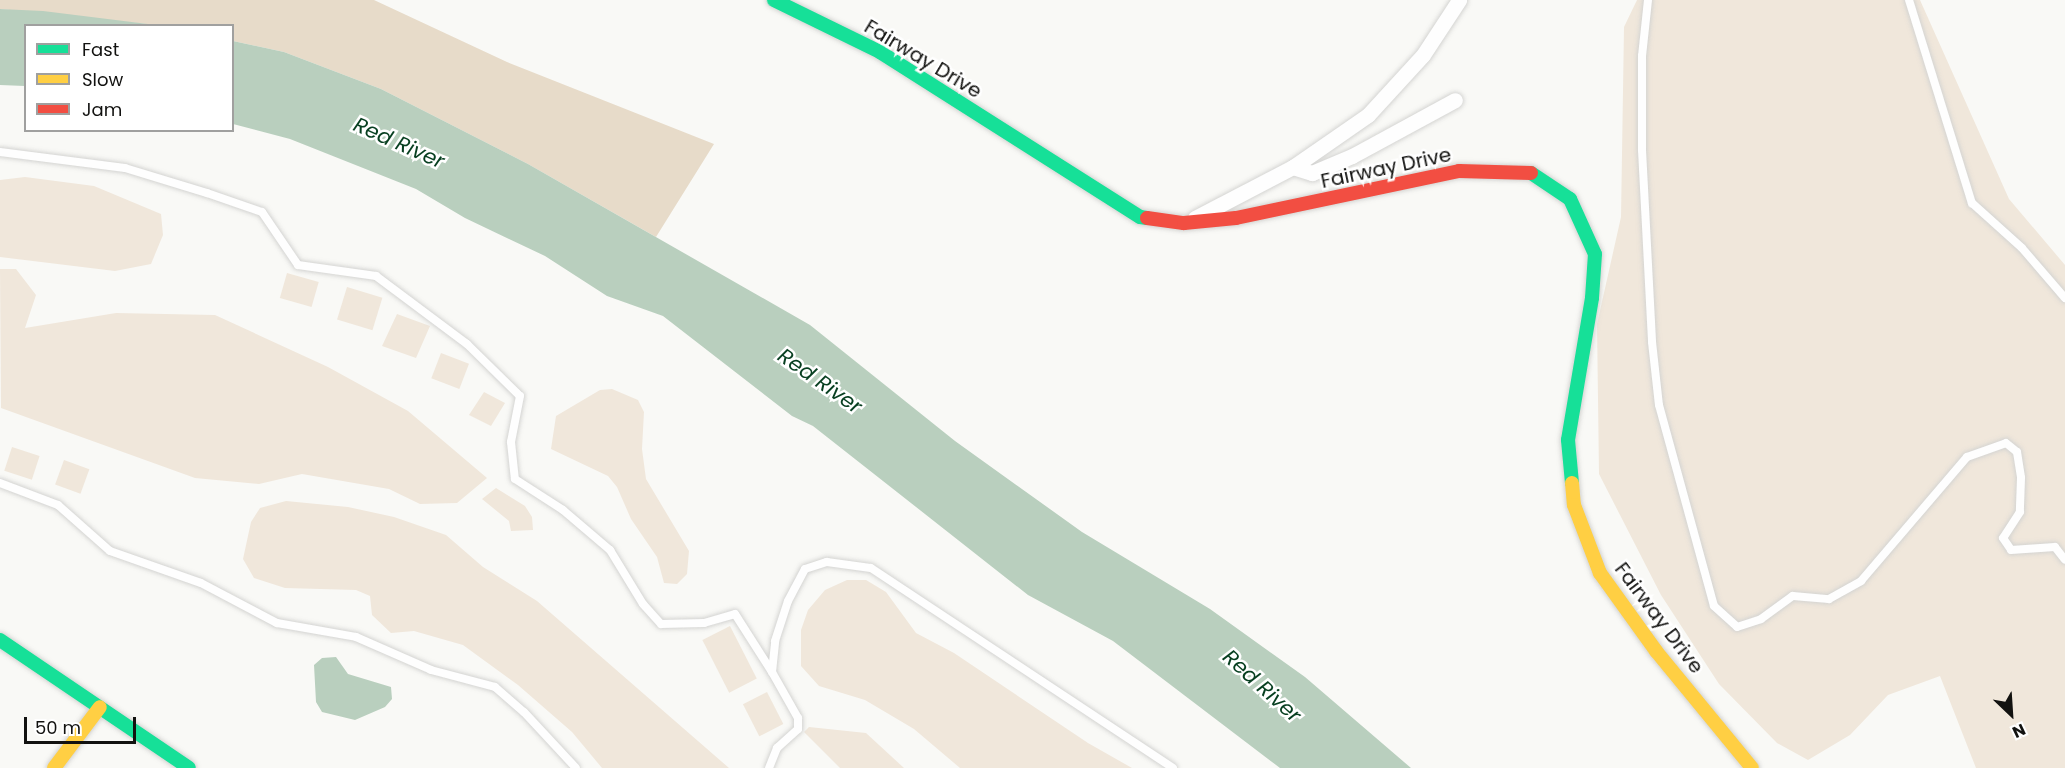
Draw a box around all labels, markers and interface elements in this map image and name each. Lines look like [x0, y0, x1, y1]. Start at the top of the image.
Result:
street label: Fairway Drive [860, 15, 986, 103]
legend [24, 24, 234, 132]
text: Fast [82, 37, 119, 62]
text: Slow [82, 67, 123, 92]
text: Jam [82, 97, 122, 122]
water label: Red River [350, 112, 448, 174]
street label: Fairway Drive [1319, 142, 1453, 194]
water label: Red River [773, 343, 867, 419]
street label: Fairway Drive [1610, 558, 1708, 678]
water label: Red River [1218, 644, 1306, 728]
north arrow [1981, 684, 2041, 744]
scale bar [27, 705, 140, 743]
text: 50 m [35, 715, 81, 740]
text: N [2009, 718, 2029, 744]

